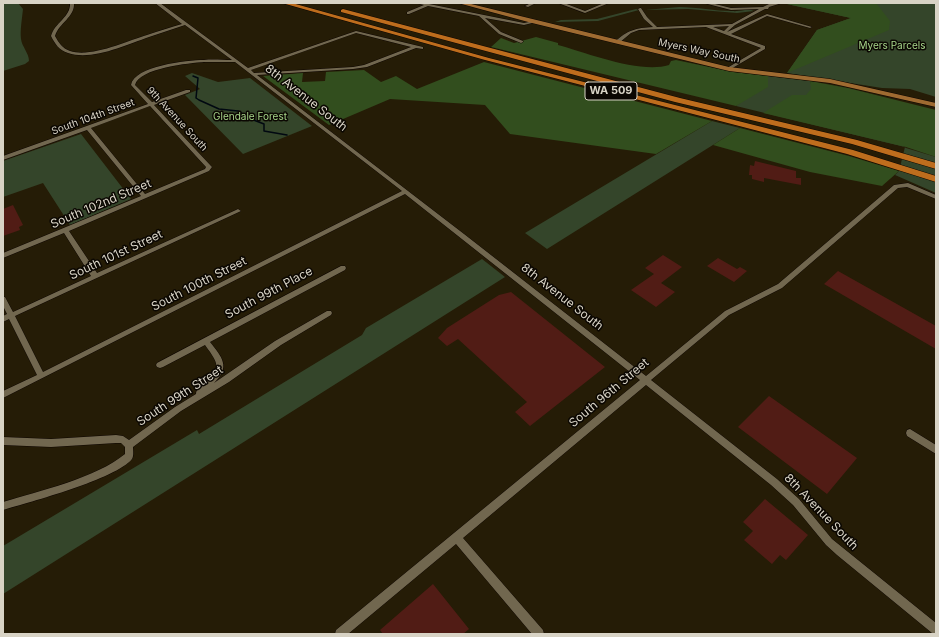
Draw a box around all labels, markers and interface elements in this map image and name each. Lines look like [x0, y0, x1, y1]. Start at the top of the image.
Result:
street label: Myers Way South [657, 37, 741, 65]
park label: Myers Parcels [858, 40, 926, 52]
street label: 8th Avenue South [262, 61, 350, 135]
road number: WA 509 [585, 82, 637, 100]
street label: 9th Avenue South [144, 84, 210, 154]
street label: South 104th Street [50, 96, 136, 138]
park label: Glendale Forest [213, 111, 287, 123]
street label: South 102nd Street [49, 176, 153, 232]
street label: South 101st Street [67, 227, 165, 283]
street label: South 100th Street [149, 254, 249, 314]
street label: 8th Avenue South [518, 260, 606, 334]
street label: South 99th Place [223, 264, 315, 322]
street label: South 96th Street [566, 355, 652, 431]
street label: South 99th Street [134, 363, 226, 429]
street label: 8th Avenue South [781, 471, 861, 553]

